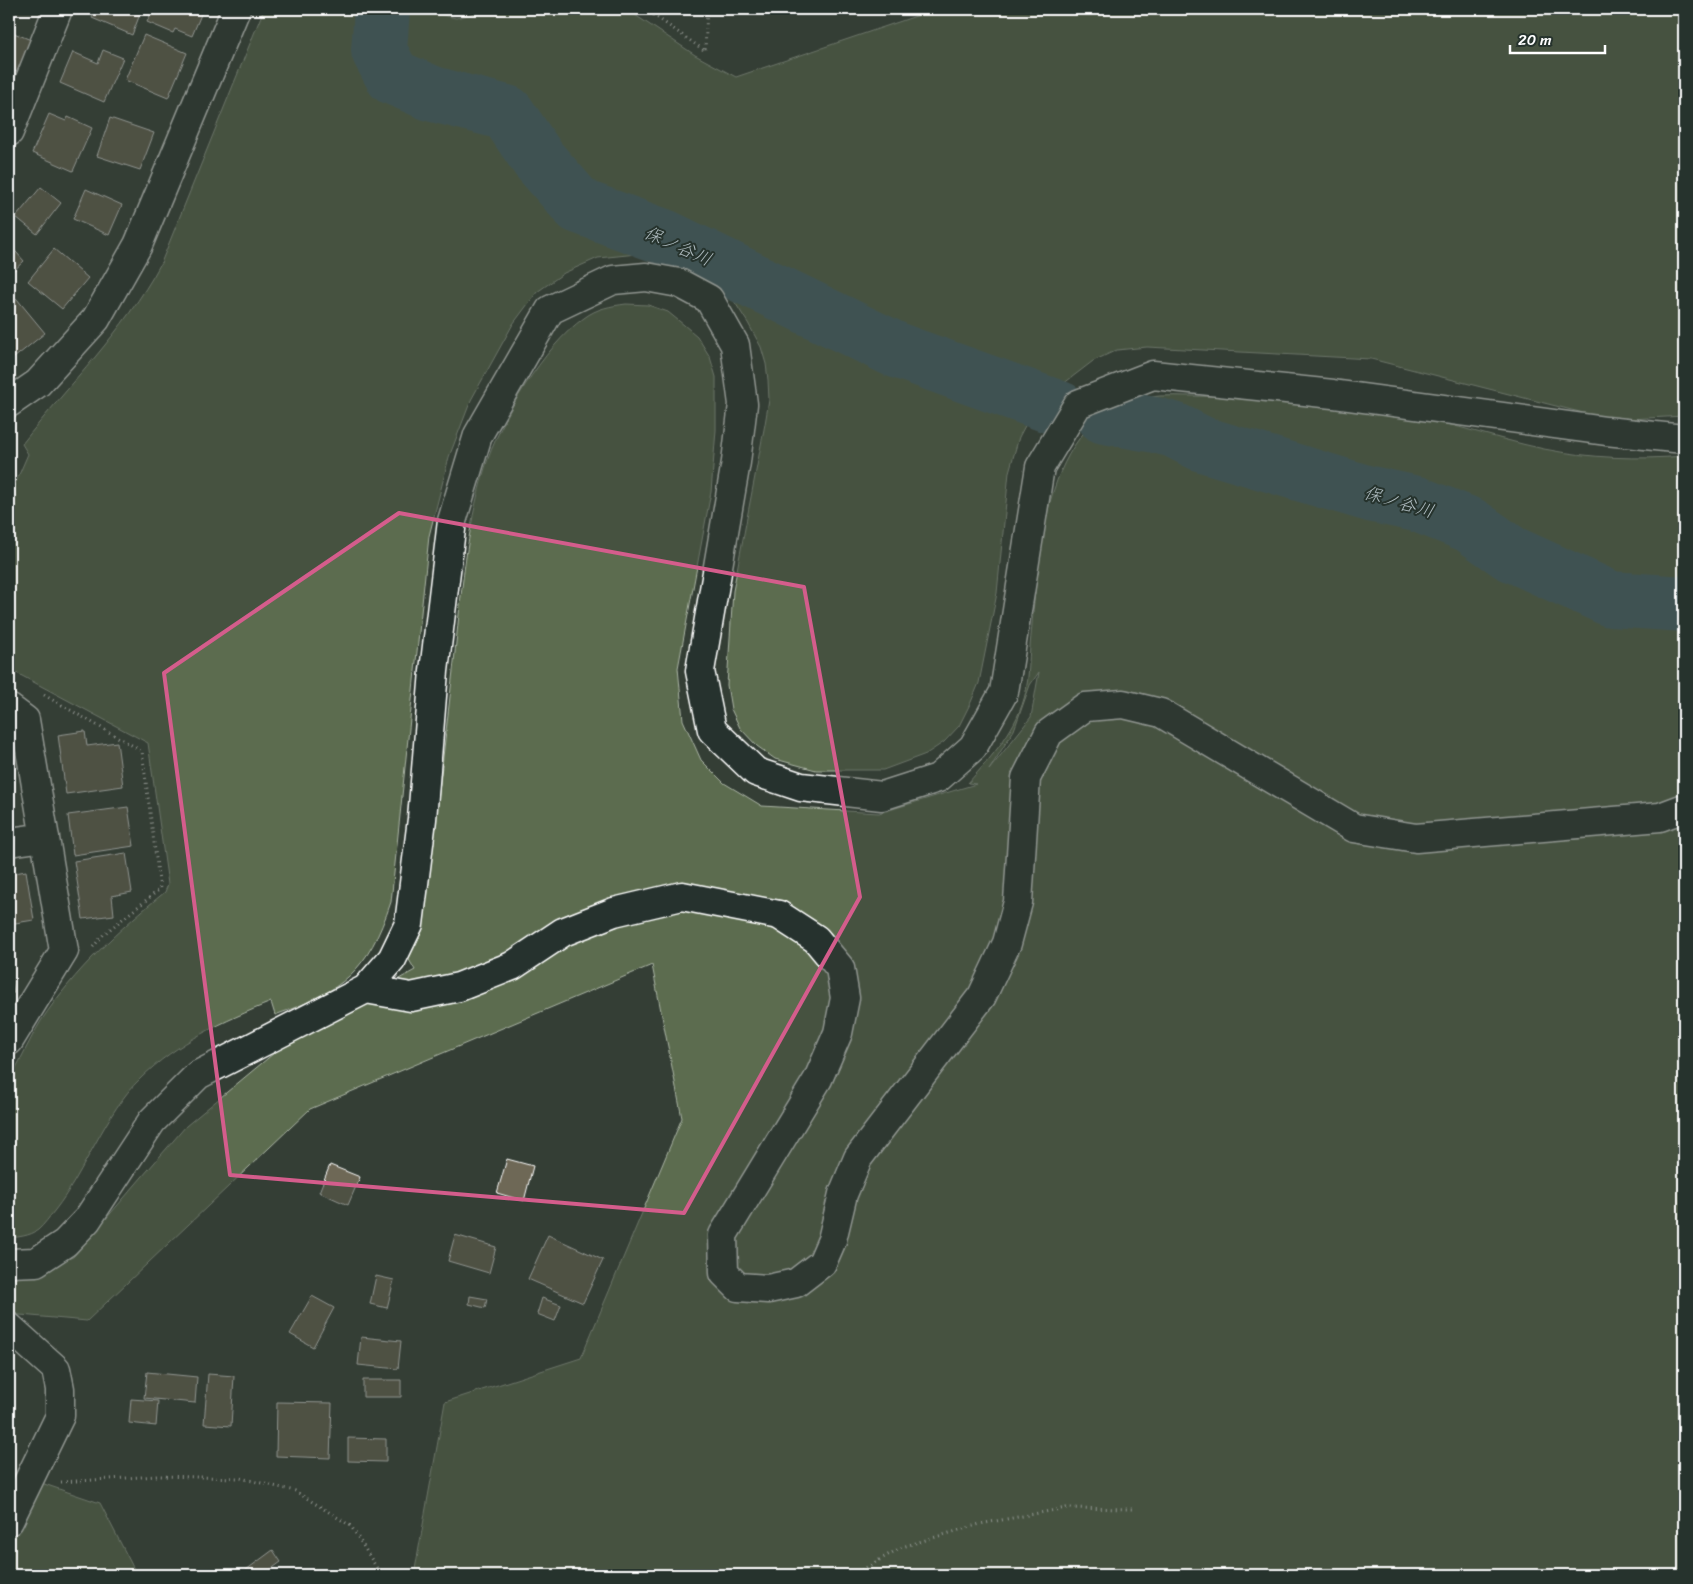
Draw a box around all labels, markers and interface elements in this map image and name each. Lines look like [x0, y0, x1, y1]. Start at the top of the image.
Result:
scale bar [1510, 22, 1606, 54]
text: 20 m [1518, 27, 1552, 53]
water label: 保ノ谷川 [639, 217, 717, 275]
water label: 保ノ谷川 [1360, 477, 1438, 527]

